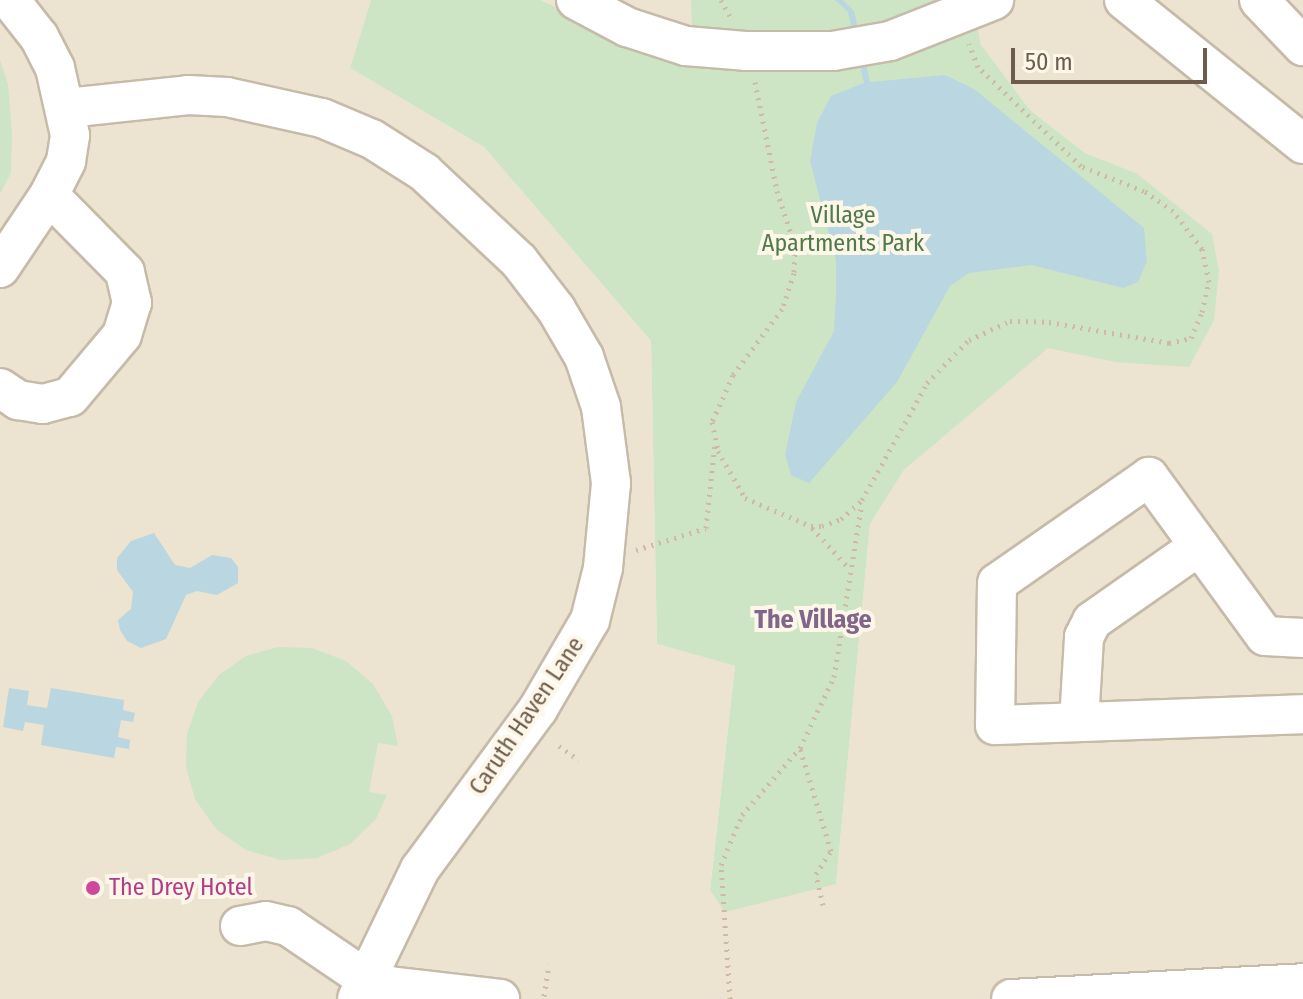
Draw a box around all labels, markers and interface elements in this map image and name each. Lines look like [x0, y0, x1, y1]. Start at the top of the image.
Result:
scale bar [1015, 32, 1211, 82]
text: 50 m [1025, 48, 1073, 76]
park label: Village Apartments Park [762, 202, 924, 258]
district label: The Village [754, 604, 872, 636]
street label: Caruth Haven Lane [464, 632, 590, 800]
place label: The Drey Hotel [109, 874, 253, 902]
marker: The Drey Hotel [84, 879, 102, 897]

